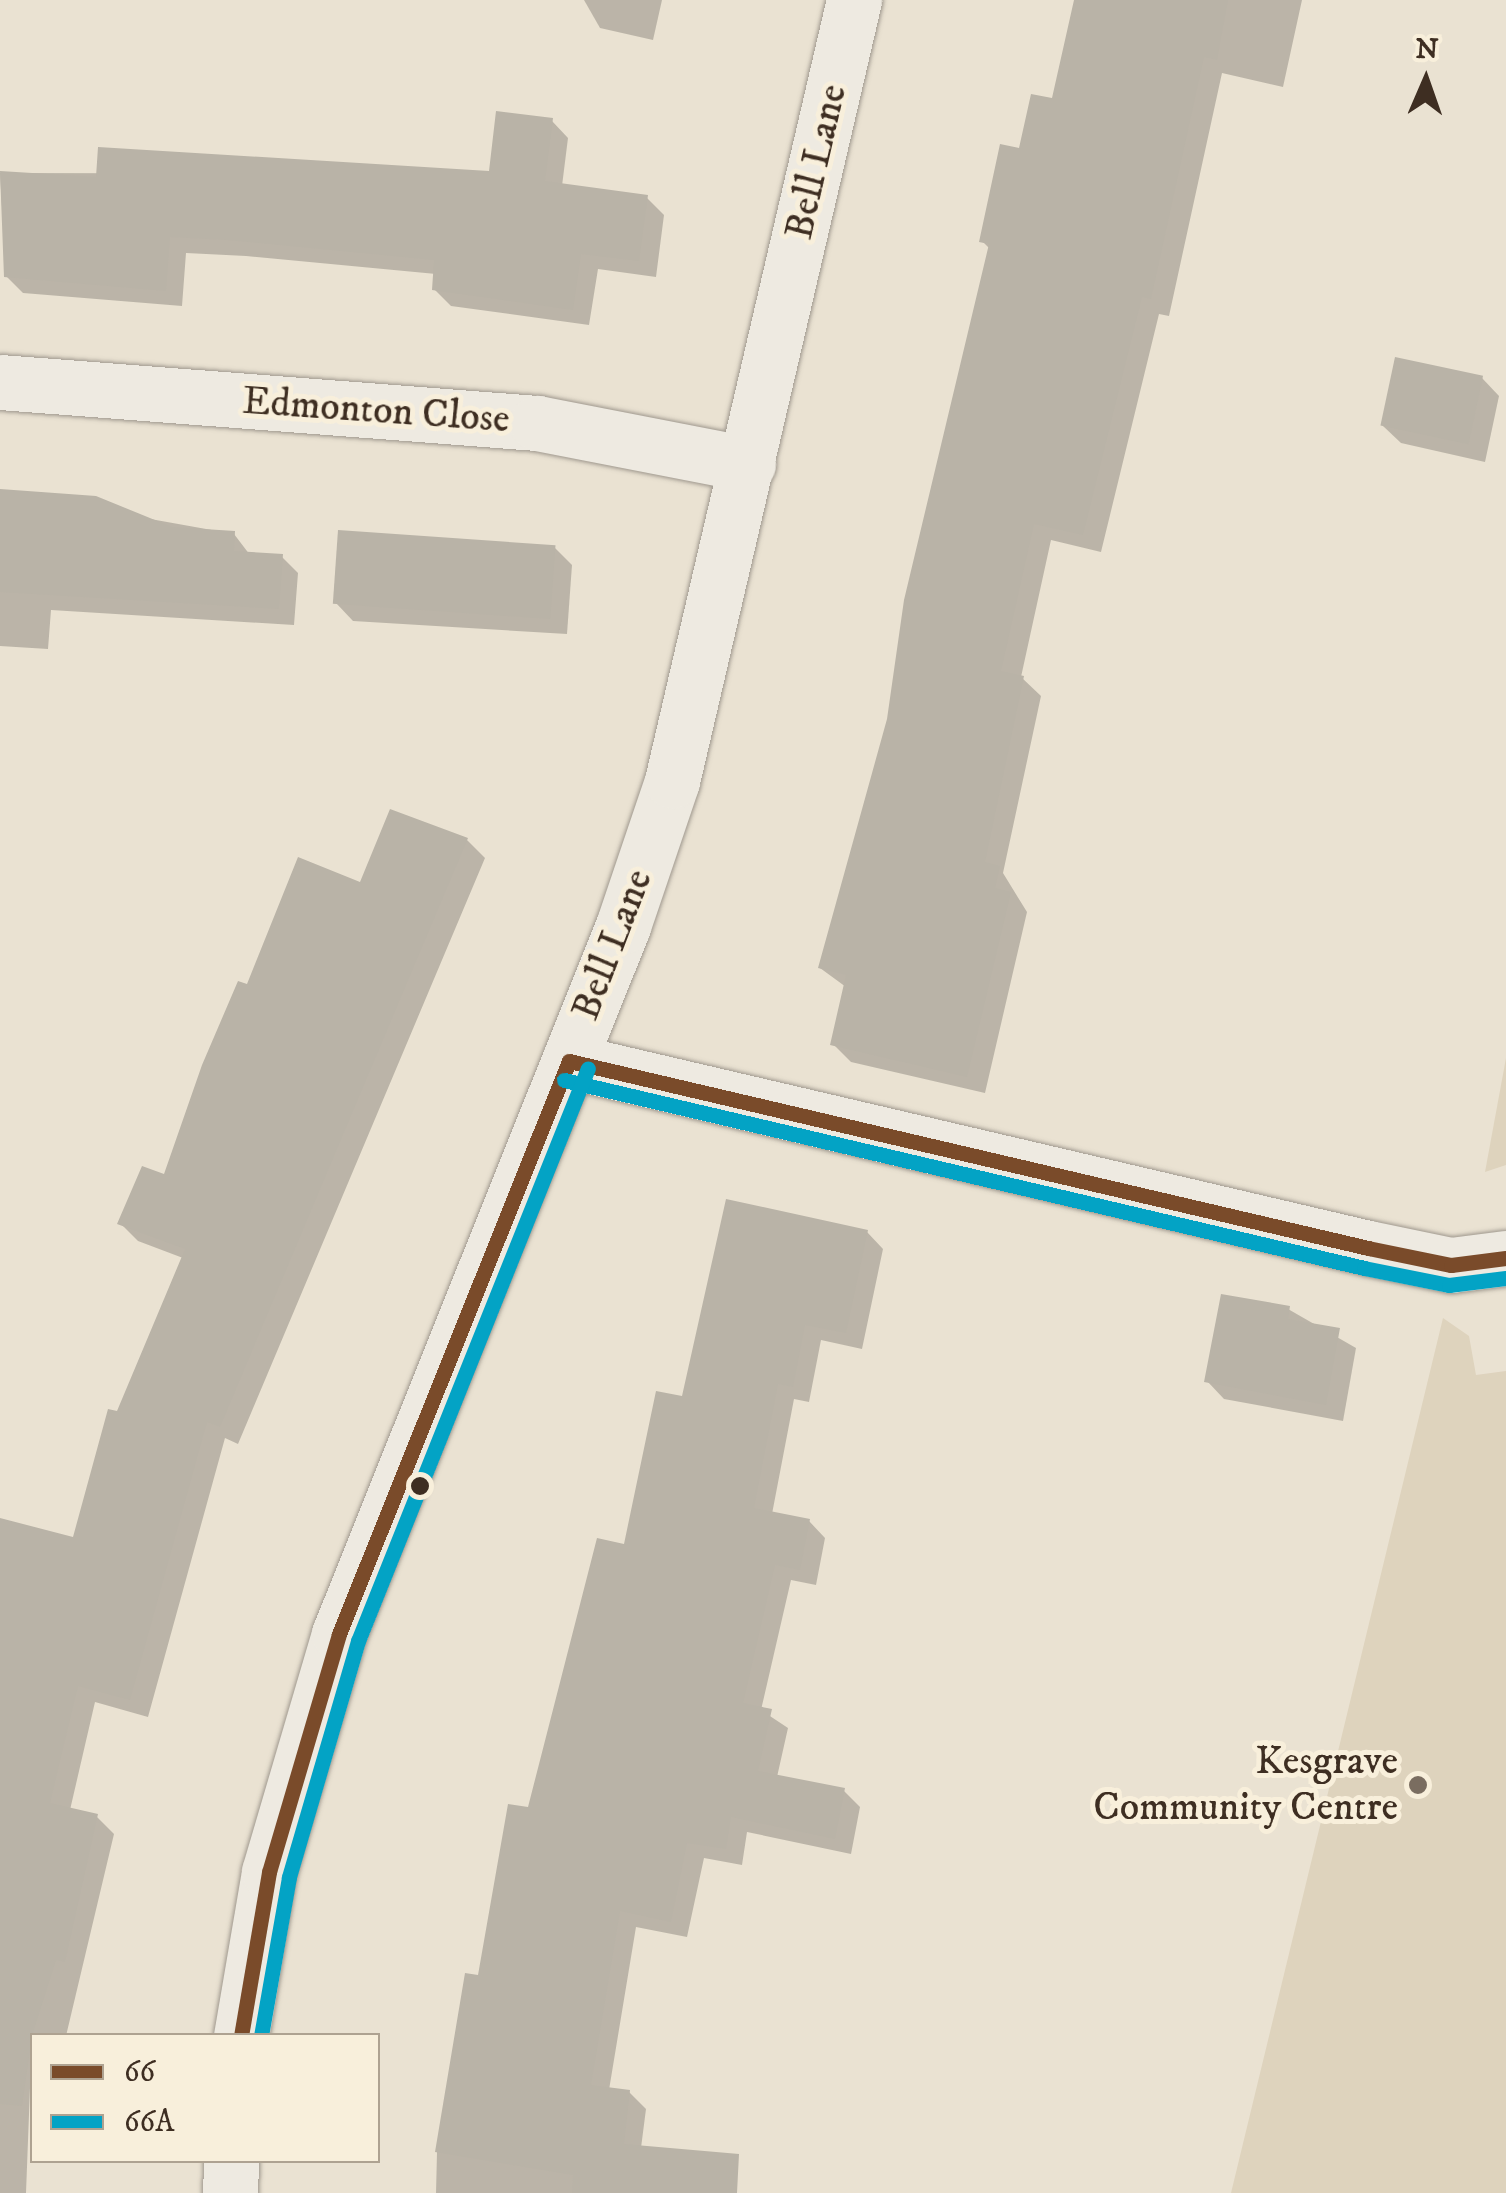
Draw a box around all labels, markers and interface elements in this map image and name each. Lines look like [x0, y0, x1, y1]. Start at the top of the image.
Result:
north arrow [1376, 30, 1476, 130]
text: N [1415, 32, 1439, 67]
street label: Bell Lane [776, 80, 858, 244]
street label: Edmonton Close [241, 378, 511, 444]
street label: Bell Lane [562, 863, 664, 1027]
unlabelled marker [410, 1476, 430, 1496]
place label: Kesgrave Community Centre [1093, 1738, 1398, 1832]
marker: Kesgrave Community Centre [1407, 1774, 1429, 1796]
legend [30, 2033, 380, 2163]
text: 66 [124, 2054, 155, 2091]
text: 66A [124, 2104, 174, 2141]

